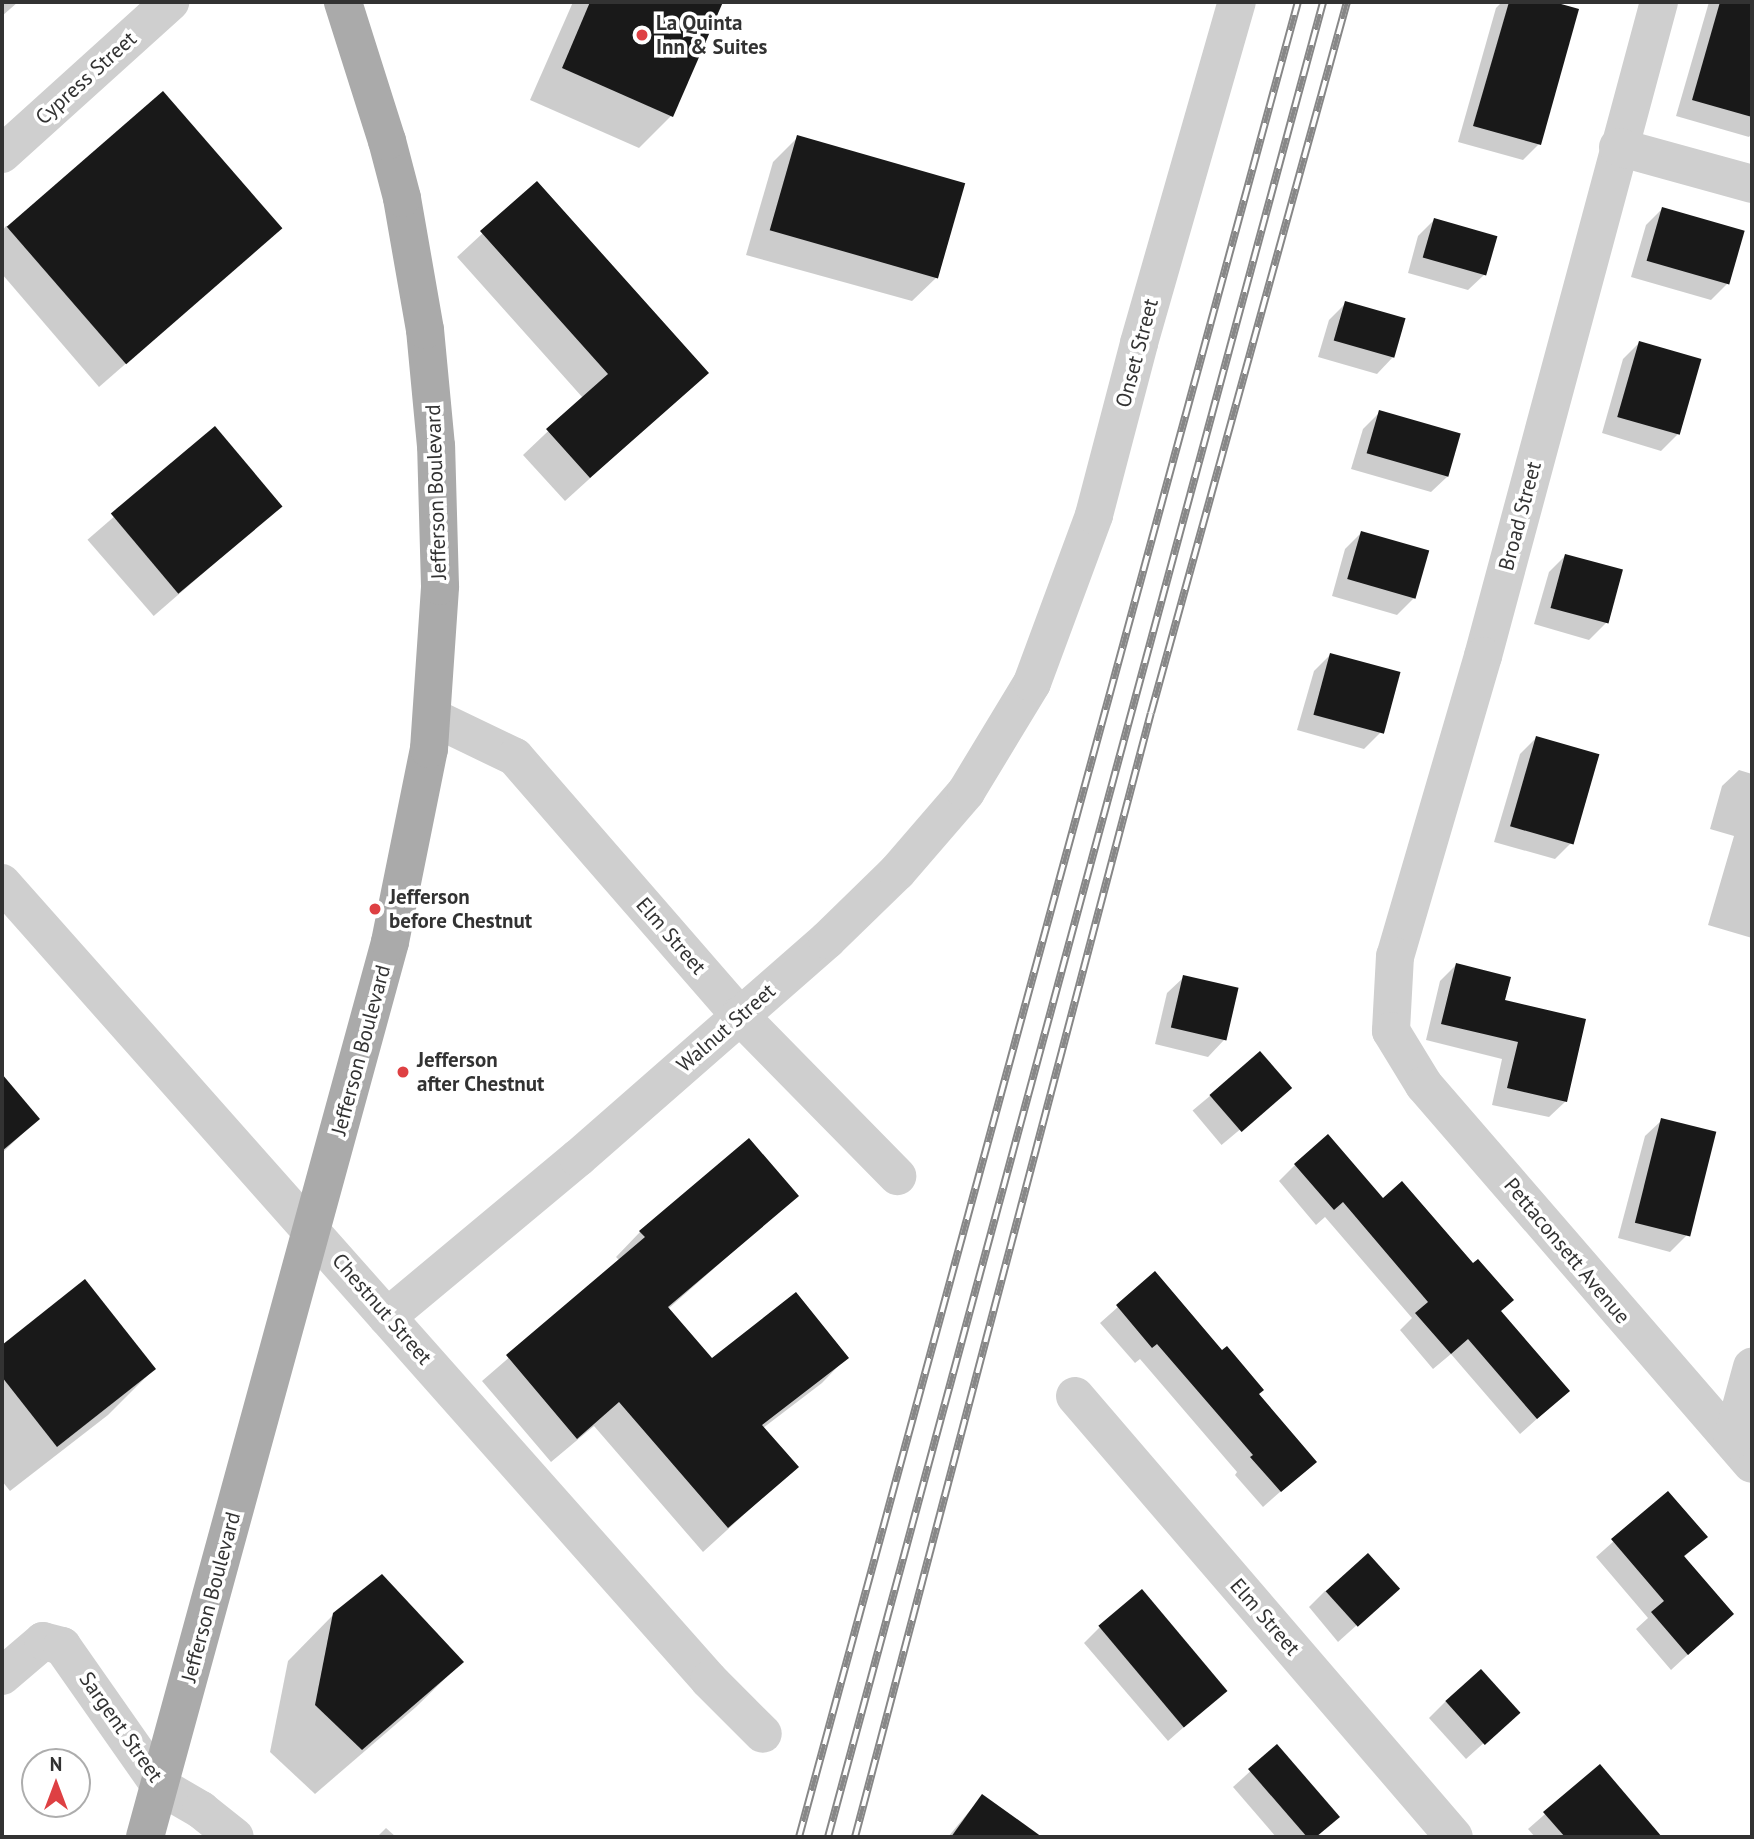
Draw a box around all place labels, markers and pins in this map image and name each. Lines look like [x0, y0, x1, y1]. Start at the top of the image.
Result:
place label: La Quinta Inn & Suites [656, 10, 767, 60]
marker: La Quinta Inn & Suites [634, 27, 650, 43]
place label: Jefferson before Chestnut [389, 884, 532, 934]
marker: Jefferson before Chestnut [367, 901, 383, 917]
place label: Jefferson after Chestnut [417, 1047, 545, 1097]
marker: Jefferson after Chestnut [395, 1064, 411, 1080]

